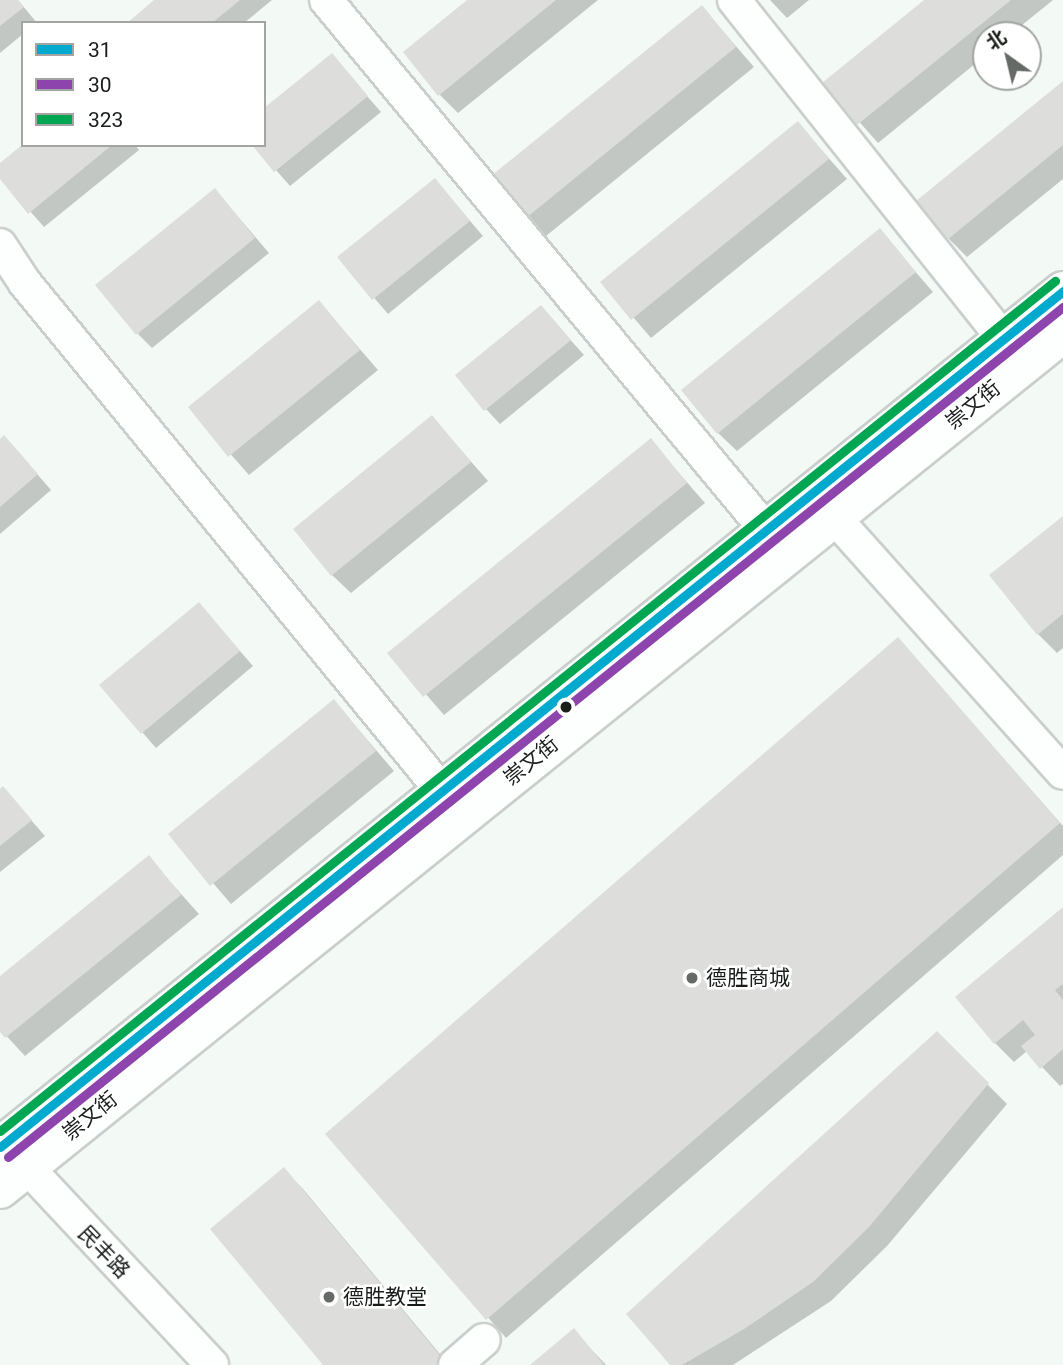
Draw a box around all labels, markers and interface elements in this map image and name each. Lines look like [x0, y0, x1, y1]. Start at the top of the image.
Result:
legend [21, 21, 266, 147]
north arrow [972, 21, 1042, 91]
text: 北 [982, 25, 1010, 55]
text: 31 [88, 38, 112, 62]
text: 30 [88, 73, 112, 97]
text: 323 [88, 108, 123, 132]
street label: 崇文街 [941, 375, 1005, 435]
unlabelled marker [559, 700, 573, 714]
street label: 崇文街 [499, 731, 563, 791]
place label: 德胜商城 [706, 965, 790, 991]
marker: 德胜商城 [684, 970, 700, 986]
street label: 崇文街 [58, 1086, 122, 1146]
street label: 民丰路 [73, 1221, 135, 1283]
place label: 德胜教堂 [343, 1284, 427, 1310]
marker: 德胜教堂 [321, 1289, 337, 1305]

